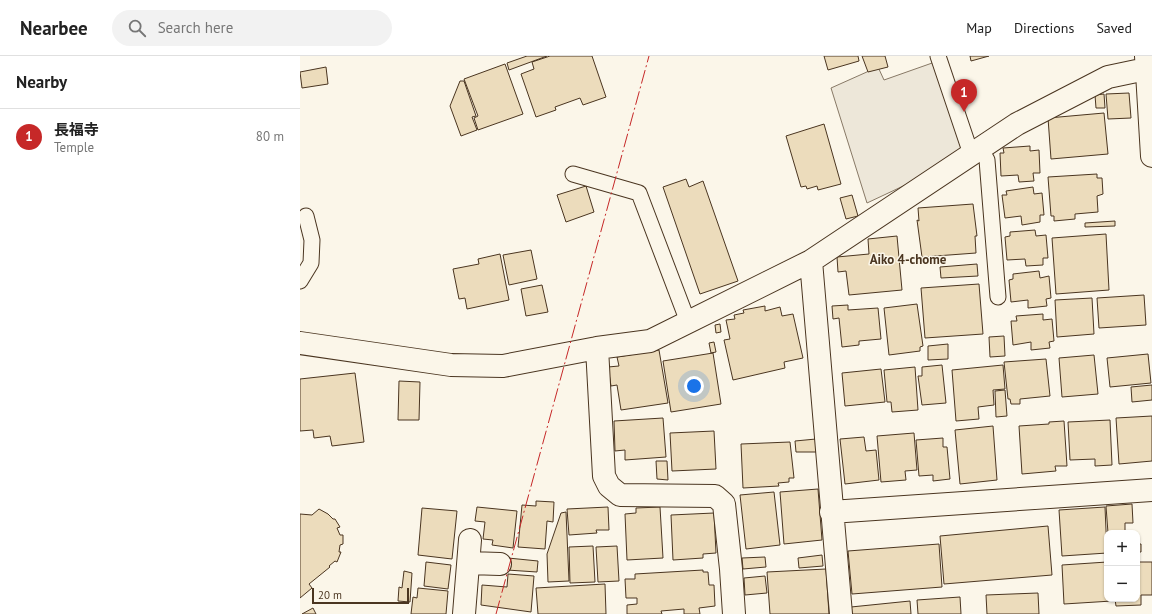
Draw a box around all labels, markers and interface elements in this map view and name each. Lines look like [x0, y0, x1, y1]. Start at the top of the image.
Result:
search box [112, 10, 392, 46]
text: Nearbee [20, 16, 88, 40]
icon: search [126, 17, 148, 39]
text: Search here [158, 18, 233, 37]
text: Map [966, 19, 992, 37]
text: Directions [1014, 19, 1074, 37]
text: Saved [1096, 19, 1132, 37]
text: Nearby [16, 71, 67, 93]
pin: 1 [951, 79, 977, 112]
text: 長福寺 [54, 120, 99, 139]
text: 1 [25, 128, 33, 145]
text: 80 m [256, 128, 284, 145]
text: Temple [54, 139, 94, 156]
district label: Aiko 4-chome [870, 251, 947, 268]
your location [684, 376, 704, 396]
map controls [1104, 530, 1140, 602]
button: + [1104, 530, 1140, 566]
button: − [1104, 566, 1140, 602]
scale bar [312, 586, 409, 605]
text: 20 m [318, 588, 342, 602]

